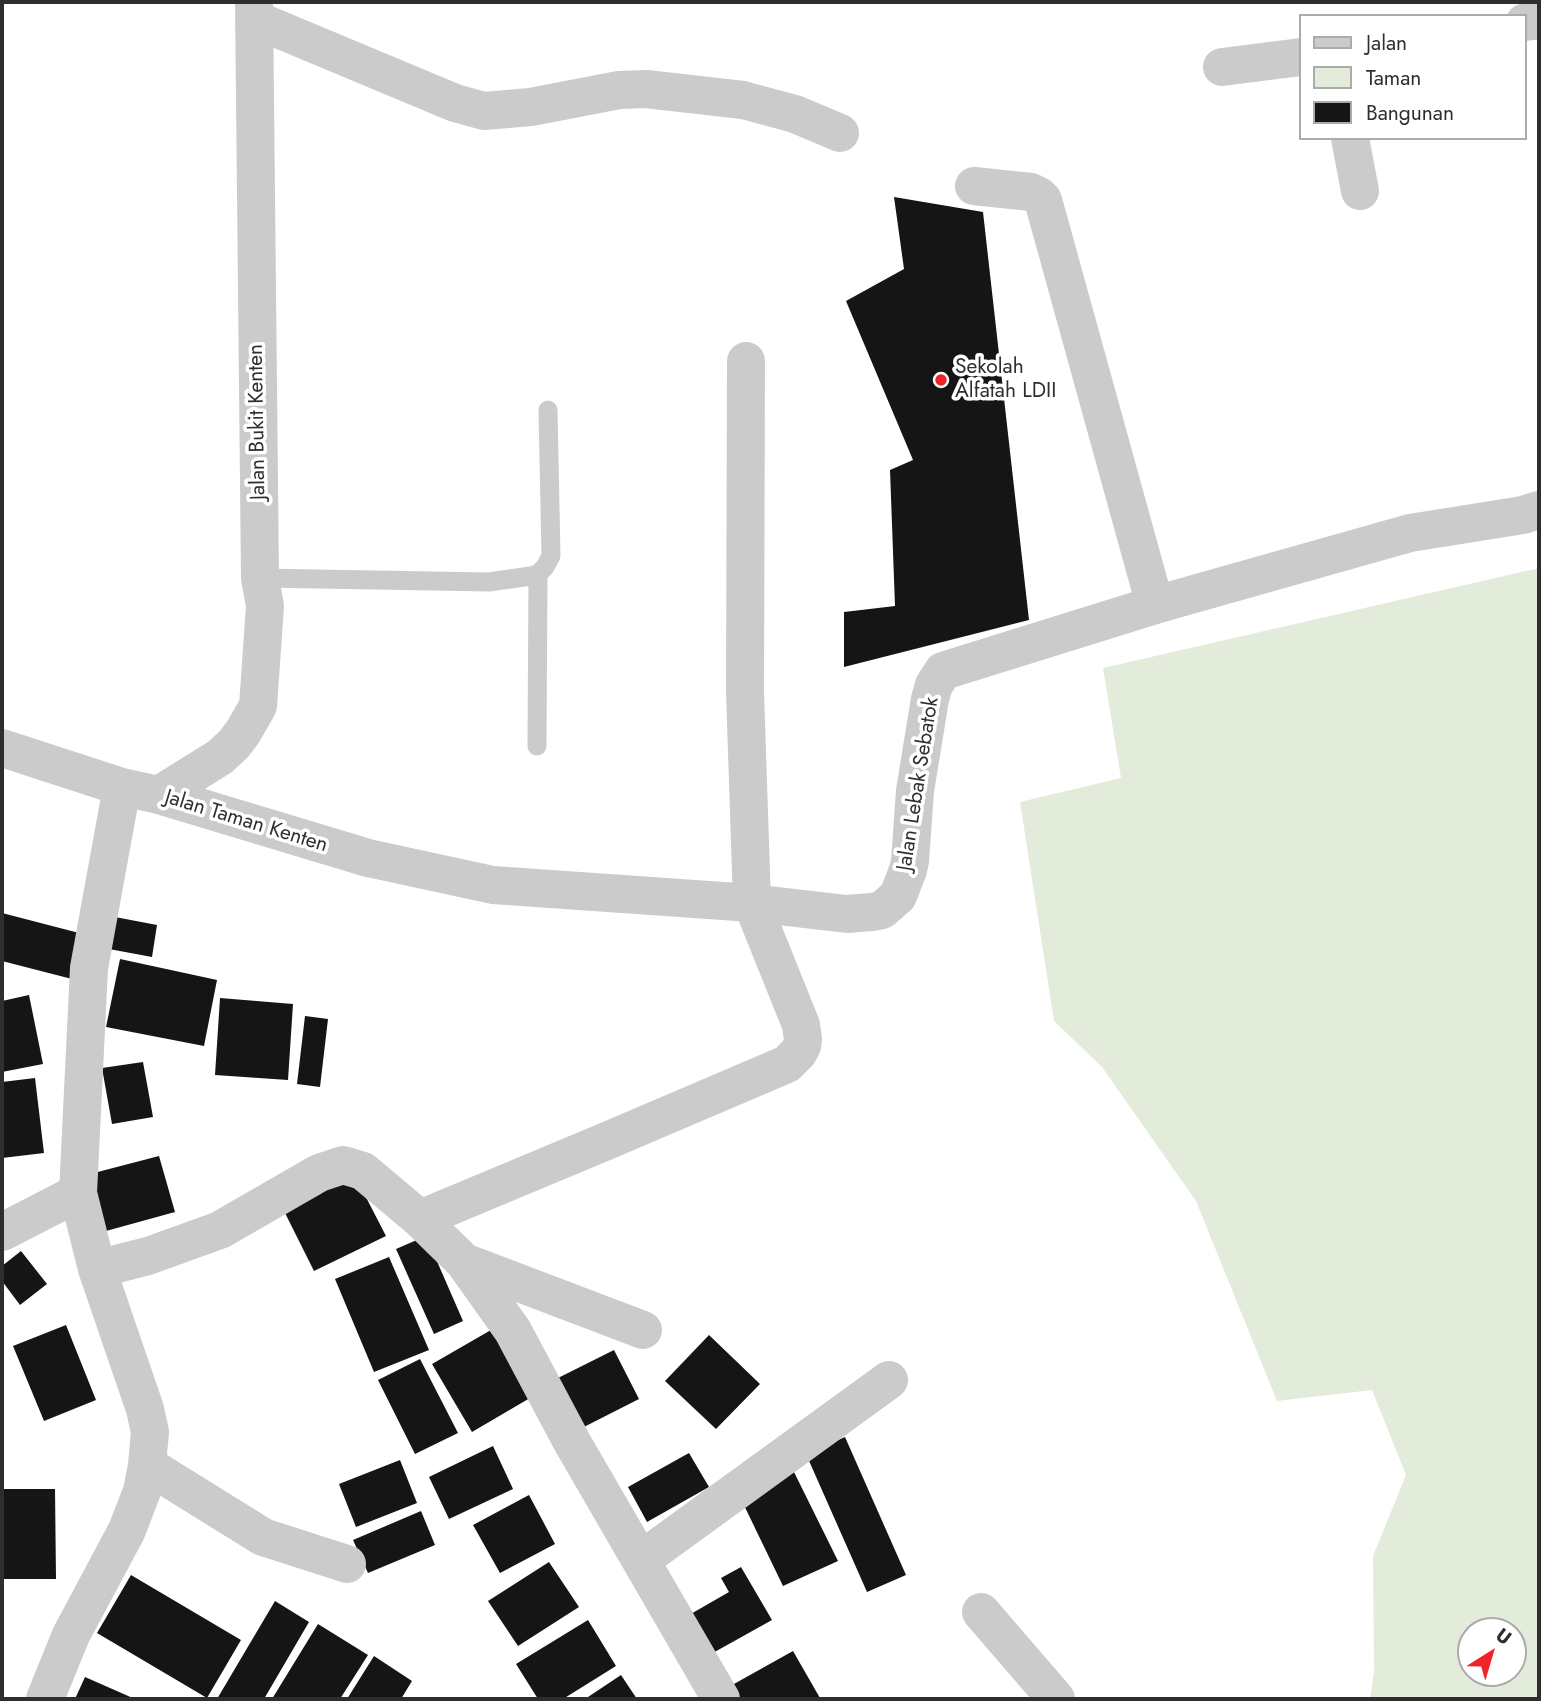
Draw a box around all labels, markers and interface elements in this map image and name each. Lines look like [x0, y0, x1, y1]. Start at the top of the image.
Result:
legend [1300, 14, 1527, 140]
text: Jalan [1366, 28, 1407, 58]
text: Taman [1366, 63, 1421, 93]
text: Bangunan [1366, 98, 1454, 128]
street label: Jalan Bukit Kenten [244, 344, 272, 500]
place label: Sekolah Alfatah LDII [955, 355, 1056, 405]
marker: Sekolah Alfatah LDII [933, 372, 949, 388]
street label: Jalan Lebak Sebatok [893, 695, 945, 873]
street label: Jalan Taman Kenten [162, 785, 330, 859]
north arrow [1457, 1617, 1527, 1687]
text: U [1490, 1622, 1517, 1651]

